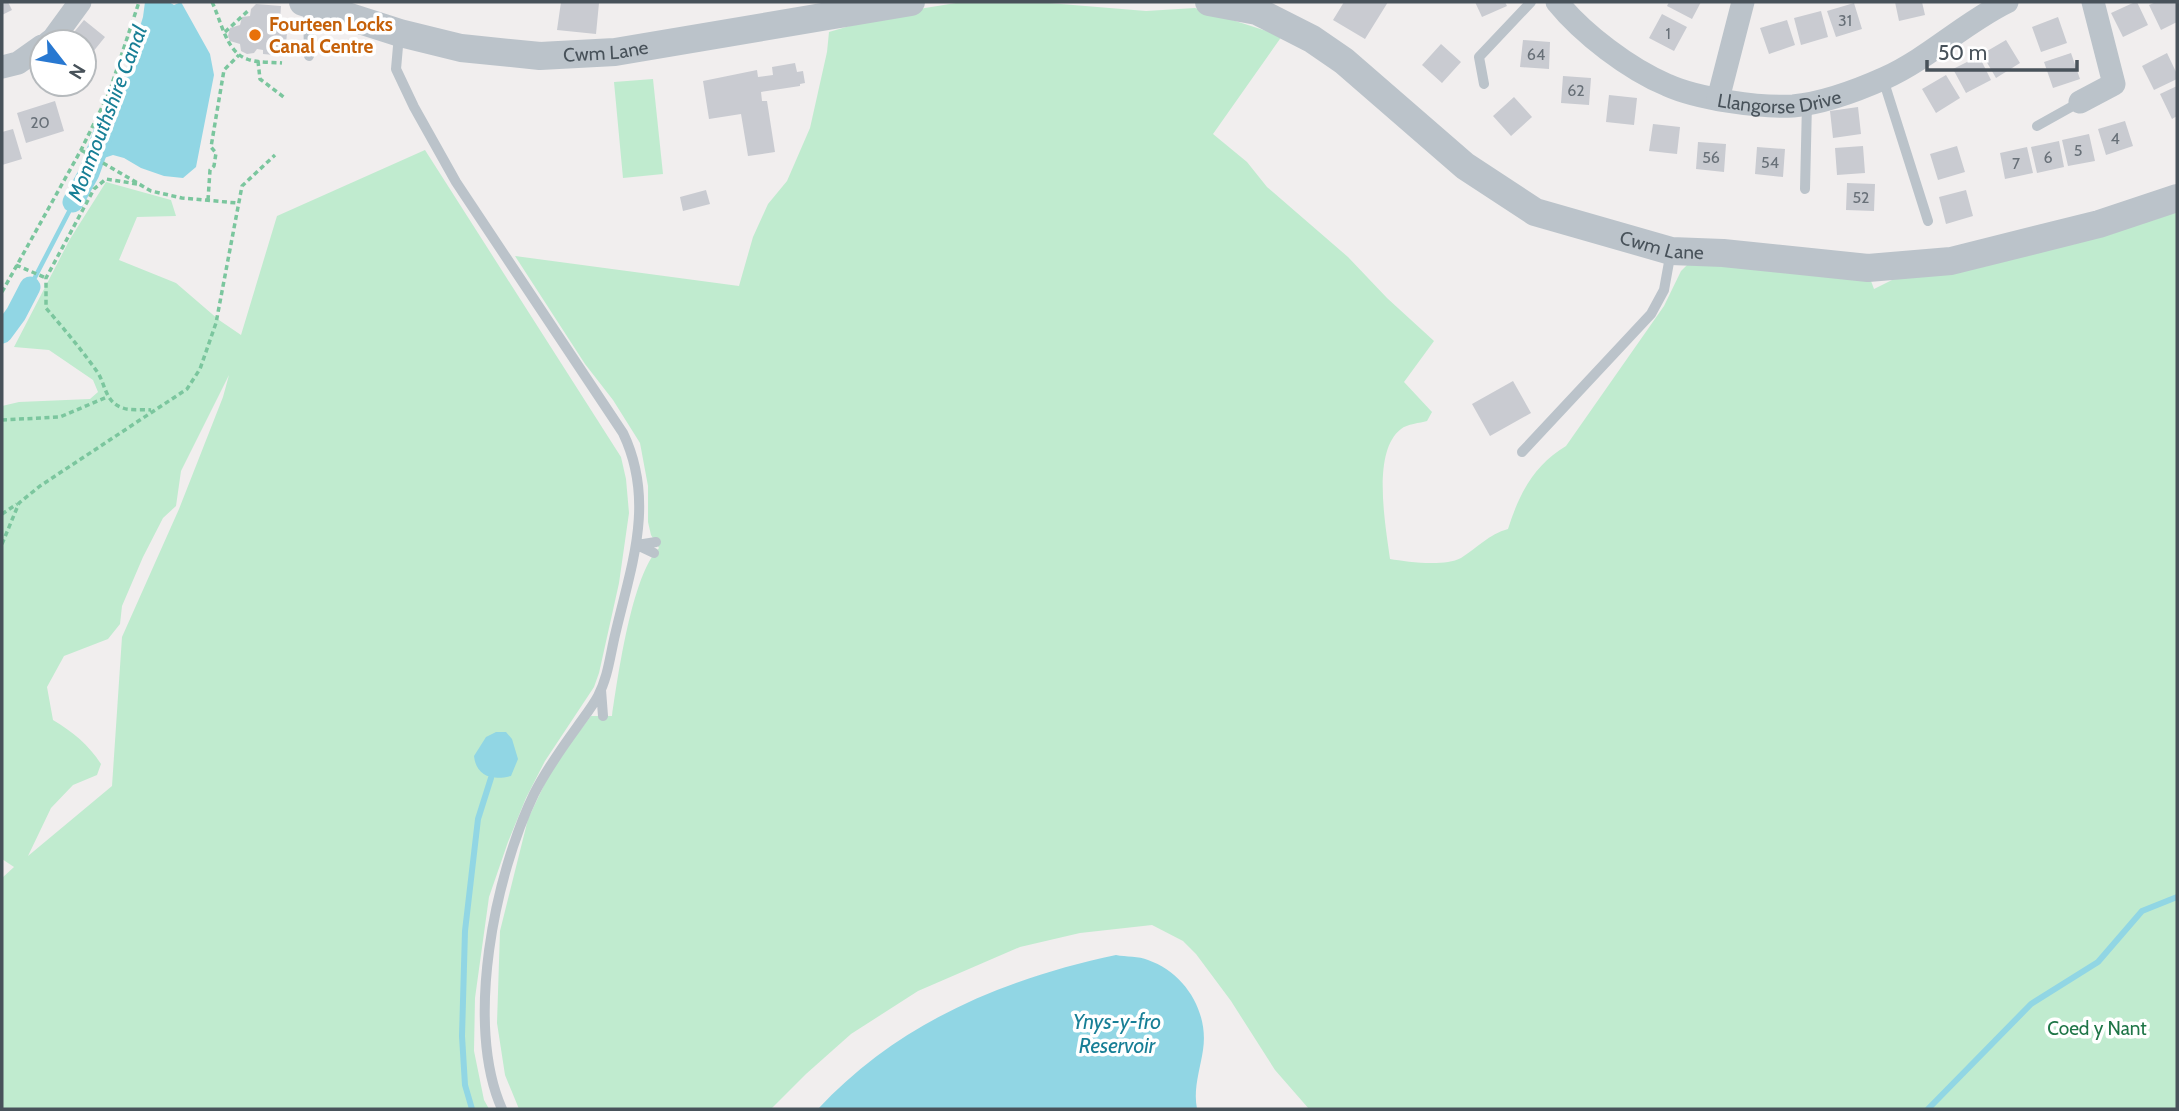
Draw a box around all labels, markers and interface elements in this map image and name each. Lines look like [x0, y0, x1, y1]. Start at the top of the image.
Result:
house number: 31 [1838, 11, 1852, 30]
place label: Fourteen Locks Canal Centre [269, 13, 393, 58]
water label: Monmouthshire Canal [62, 22, 152, 205]
house number: 1 [1665, 24, 1671, 43]
marker: Fourteen Locks Canal Centre [247, 27, 263, 43]
north arrow [28, 28, 98, 98]
scale bar [1927, 28, 2078, 72]
street label: Cwm Lane [563, 35, 650, 66]
text: 50 m [1938, 40, 1987, 65]
house number: 64 [1527, 45, 1545, 64]
text: N [64, 60, 90, 83]
house number: 62 [1567, 81, 1585, 100]
street label: Llangorse Drive [1716, 85, 1844, 118]
house number: 20 [30, 113, 50, 132]
house number: 4 [2110, 129, 2120, 148]
house number: 5 [2074, 141, 2082, 160]
house number: 56 [1702, 148, 1720, 167]
house number: 6 [2043, 148, 2053, 167]
house number: 54 [1761, 153, 1779, 172]
house number: 7 [2012, 154, 2020, 173]
house number: 52 [1852, 188, 1870, 207]
street label: Cwm Lane [1617, 225, 1705, 264]
water label: Ynys-y-fro Reservoir [1073, 1009, 1161, 1058]
park label: Coed y Nant [2047, 1017, 2147, 1040]

